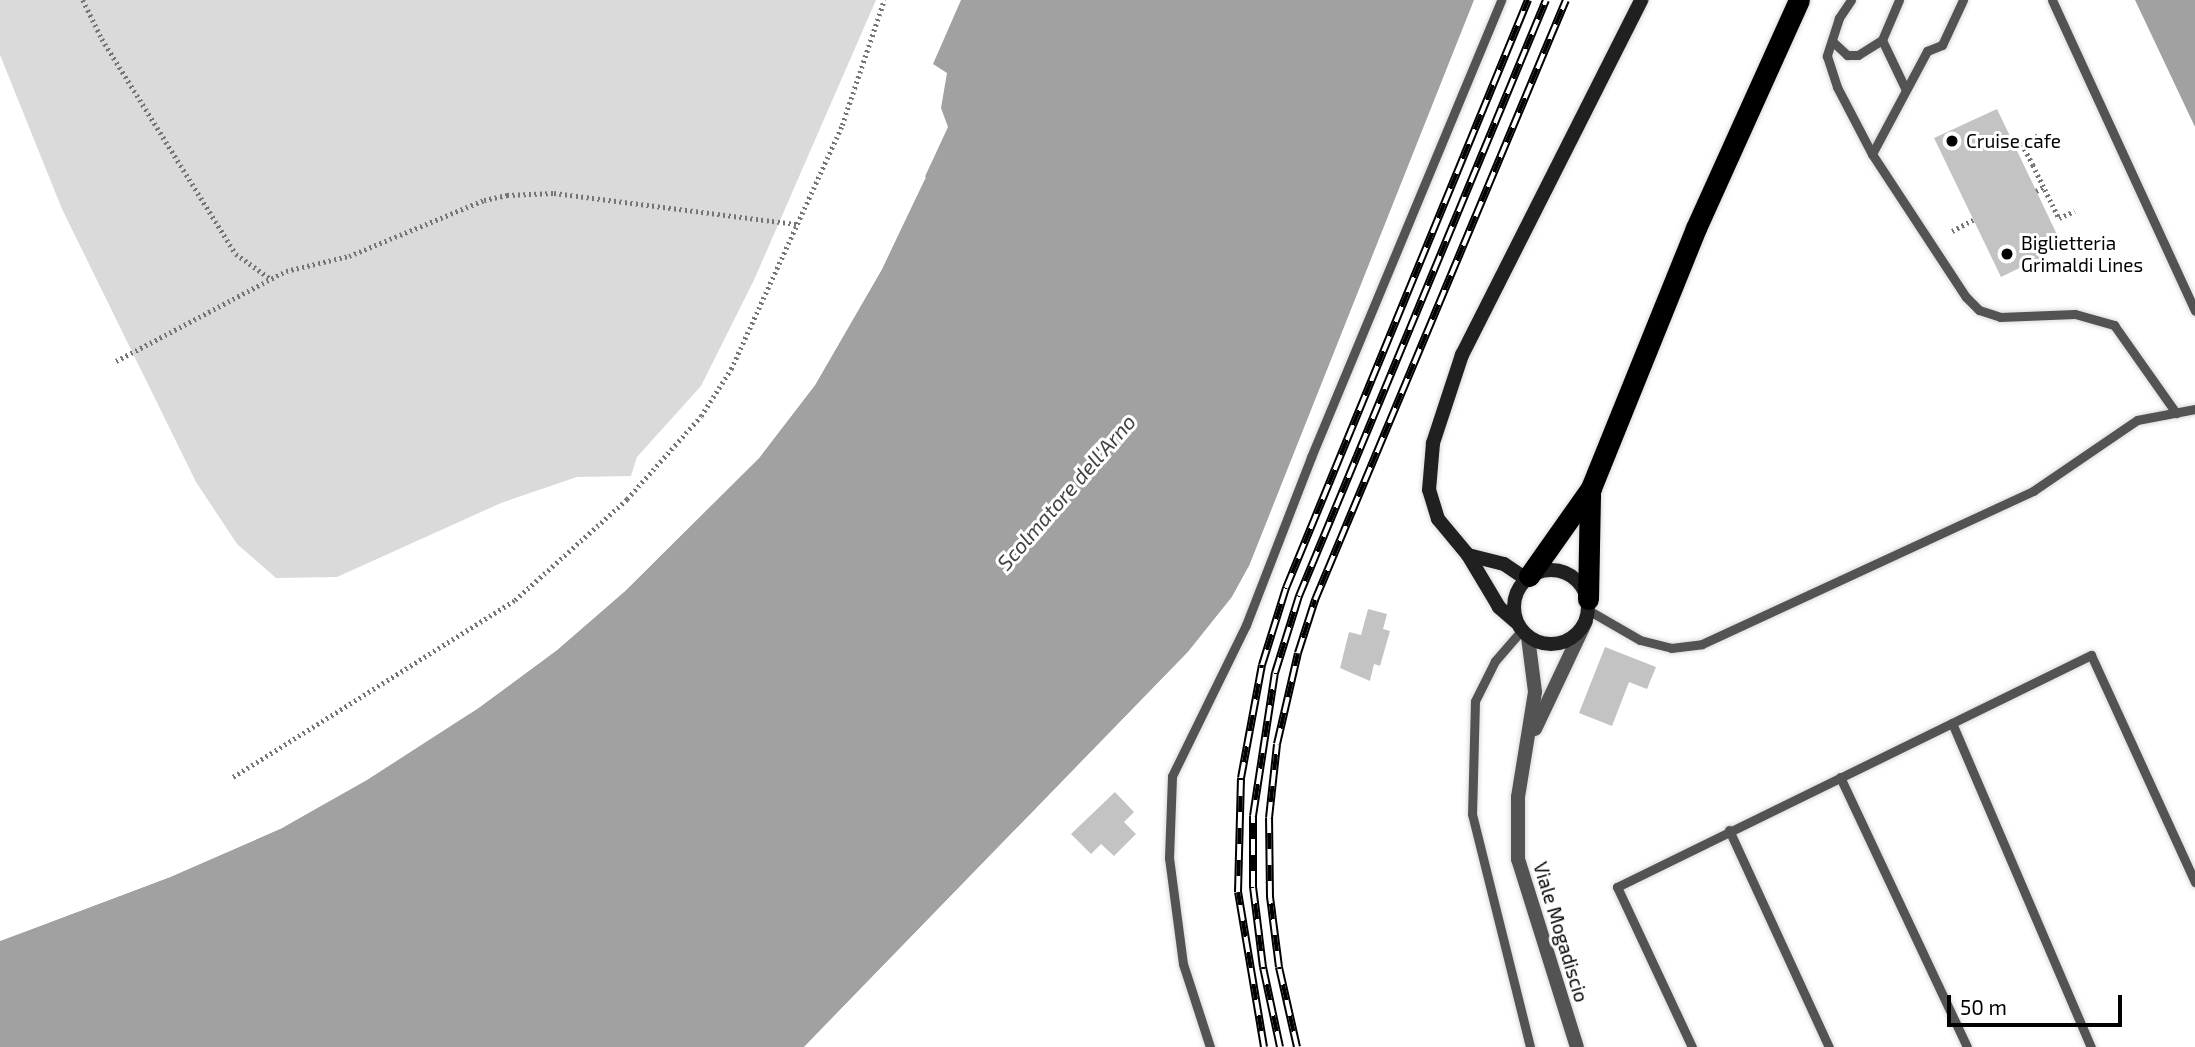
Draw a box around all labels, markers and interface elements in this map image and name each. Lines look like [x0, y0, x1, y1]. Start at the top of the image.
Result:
place label: Cruise cafe [1966, 130, 2061, 152]
marker: Cruise cafe [1944, 133, 1960, 149]
place label: Biglietteria Grimaldi Lines [2021, 232, 2143, 276]
marker: Biglietteria Grimaldi Lines [1999, 246, 2015, 262]
water label: Scolmatore dell'Arno [992, 409, 1140, 575]
street label: Viale Mogadiscio [1529, 859, 1593, 1005]
scale bar [1950, 981, 2125, 1025]
text: 50 m [1960, 994, 2007, 1019]

